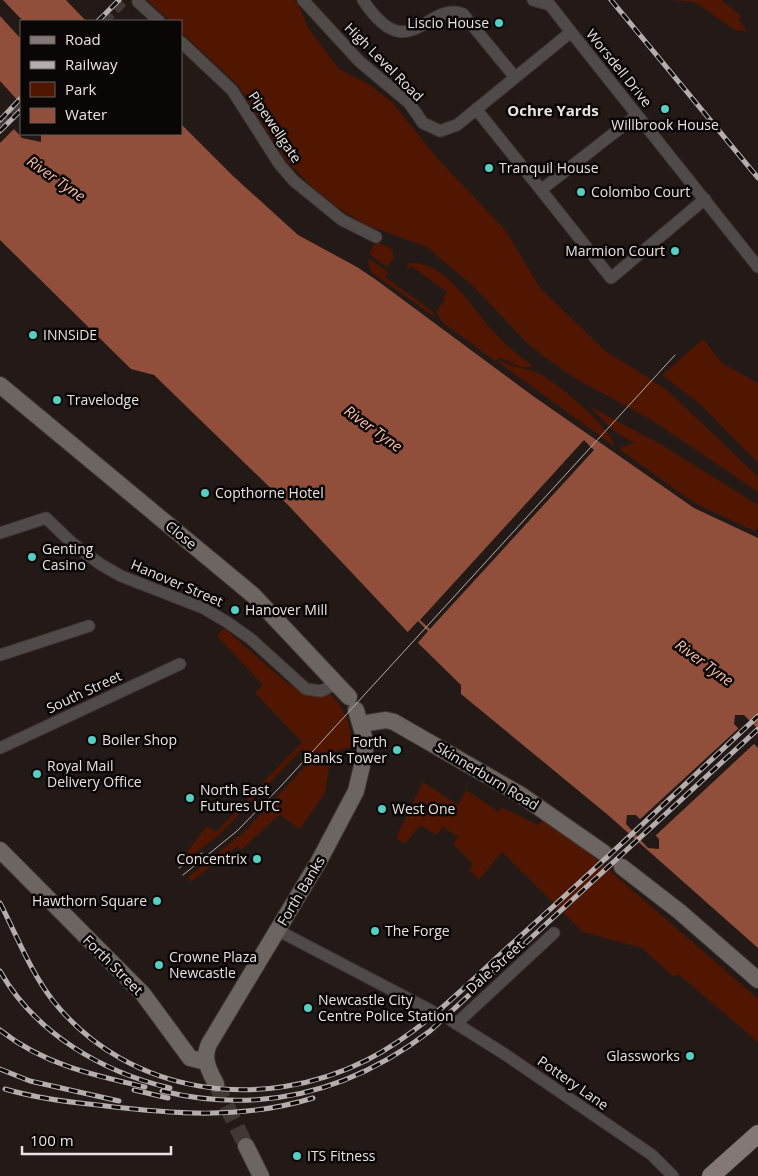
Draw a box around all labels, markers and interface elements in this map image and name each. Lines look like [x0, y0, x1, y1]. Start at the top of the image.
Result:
place label: Liscio House [407, 13, 489, 32]
marker: Liscio House [493, 17, 505, 29]
street label: High Level Road [341, 18, 428, 105]
legend [20, 20, 182, 135]
street label: Worsdell Drive [582, 25, 657, 111]
text: Road [65, 29, 101, 49]
text: Railway [65, 54, 118, 74]
text: Park [65, 79, 96, 99]
street label: Pipewellgate [244, 87, 306, 166]
district label: Ochre Yards [507, 100, 599, 120]
marker: Willbrook House [659, 103, 671, 115]
text: Water [65, 104, 107, 124]
place label: Willbrook House [611, 115, 719, 134]
water label: River Tyne [23, 151, 90, 206]
place label: Tranquil House [499, 158, 599, 177]
marker: Tranquil House [483, 162, 495, 174]
place label: Colombo Court [591, 182, 690, 201]
marker: Colombo Court [575, 186, 587, 198]
place label: Marmion Court [565, 241, 665, 260]
marker: Marmion Court [669, 245, 681, 257]
place label: INNSiDE [43, 325, 97, 344]
marker: INNSiDE [27, 329, 39, 341]
place label: Travelodge [67, 390, 139, 409]
marker: Travelodge [51, 394, 63, 406]
water label: River Tyne [341, 400, 407, 456]
place label: Copthorne Hotel [215, 483, 324, 502]
marker: Copthorne Hotel [199, 487, 211, 499]
street label: Close [162, 516, 201, 553]
place label: Genting Casino [42, 539, 94, 574]
marker: Genting Casino [26, 551, 38, 563]
street label: Hanover Street [128, 555, 226, 611]
place label: Hanover Mill [245, 600, 328, 619]
marker: Hanover Mill [229, 604, 241, 616]
water label: River Tyne [672, 634, 738, 690]
street label: South Street [43, 666, 125, 717]
place label: Boiler Shop [102, 730, 177, 749]
place label: Forth Banks Tower [303, 732, 387, 767]
marker: Boiler Shop [86, 734, 98, 746]
street label: Skinnerburn Road [432, 737, 543, 814]
marker: Forth Banks Tower [391, 744, 403, 756]
place label: Royal Mail Delivery Office [47, 756, 142, 791]
marker: Royal Mail Delivery Office [31, 768, 43, 780]
place label: North East Futures UTC [200, 780, 280, 815]
marker: North East Futures UTC [184, 792, 196, 804]
place label: West One [392, 799, 456, 818]
marker: West One [376, 803, 388, 815]
place label: Concentrix [176, 849, 248, 868]
street label: Forth Banks [272, 852, 329, 929]
marker: Concentrix [251, 853, 263, 865]
place label: Hawthorn Square [32, 891, 147, 910]
marker: Hawthorn Square [151, 895, 163, 907]
place label: The Forge [385, 921, 450, 940]
marker: The Forge [369, 925, 381, 937]
street label: Forth Street [79, 930, 148, 999]
street label: Dale Street [462, 935, 528, 998]
place label: Crowne Plaza Newcastle [169, 947, 257, 982]
marker: Crowne Plaza Newcastle [153, 959, 165, 971]
place label: Newcastle City Centre Police Station [318, 990, 454, 1025]
marker: Newcastle City Centre Police Station [302, 1002, 314, 1014]
place label: Glassworks [606, 1046, 680, 1065]
marker: Glassworks [684, 1050, 696, 1062]
street label: Pottery Lane [534, 1051, 613, 1114]
scale bar [22, 1124, 171, 1156]
text: 100 m [30, 1130, 74, 1150]
place label: ITS Fitness [307, 1146, 376, 1165]
marker: ITS Fitness [291, 1150, 303, 1162]

